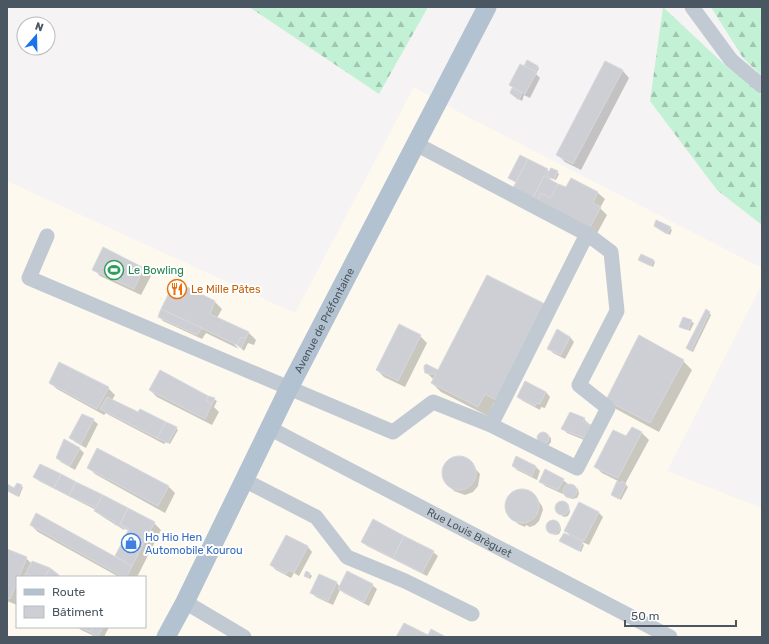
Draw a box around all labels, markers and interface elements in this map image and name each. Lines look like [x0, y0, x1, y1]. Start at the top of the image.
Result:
north arrow [16, 16, 56, 56]
text: N [33, 20, 45, 35]
sports icon: Le Bowling [103, 259, 125, 281]
place label: Le Bowling [128, 264, 184, 277]
street label: Avenue de Préfontaine [292, 266, 357, 375]
restaurant icon: Le Mille Pâtes [166, 278, 188, 300]
place label: Le Mille Pâtes [191, 283, 261, 296]
street label: Rue Louis Brèguet [424, 505, 514, 561]
place label: Ho Hio Hen Automobile Kourou [145, 531, 243, 557]
shop icon: Ho Hio Hen Automobile Kourou [120, 532, 142, 554]
legend [16, 576, 146, 628]
text: Route [52, 585, 86, 599]
scale bar [625, 602, 736, 628]
text: Bâtiment [52, 605, 104, 619]
text: 50 m [631, 609, 659, 623]

